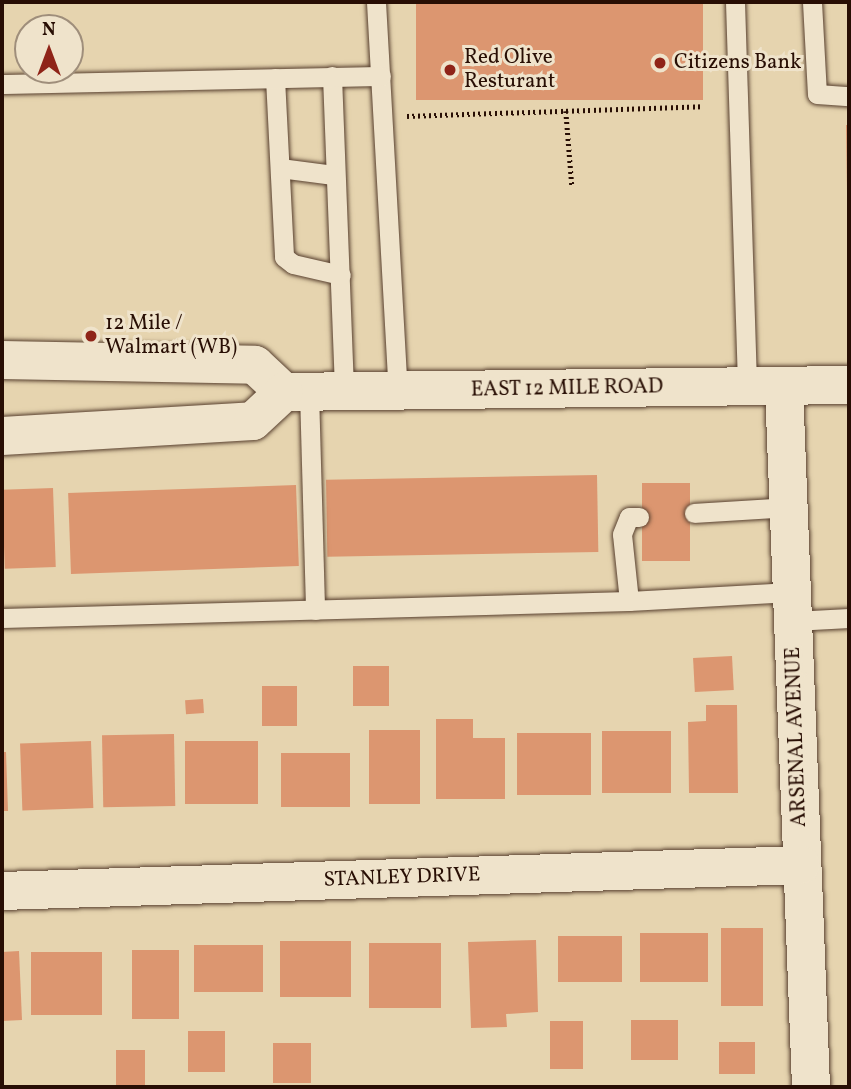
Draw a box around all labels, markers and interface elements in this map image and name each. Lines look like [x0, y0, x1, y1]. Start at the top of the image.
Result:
north arrow [14, 14, 84, 84]
text: N [42, 17, 56, 43]
place label: Red Olive Resturant [464, 45, 555, 95]
place label: Citizens Bank [674, 50, 801, 76]
marker: Citizens Bank [652, 55, 668, 71]
marker: Red Olive Resturant [442, 62, 458, 78]
place label: 12 Mile / Walmart (WB) [105, 311, 237, 361]
marker: 12 Mile / Walmart (WB) [83, 328, 99, 344]
street label: EAST 12 MILE ROAD [470, 375, 664, 403]
street label: ARSENAL AVENUE [781, 646, 813, 828]
street label: STANLEY DRIVE [323, 863, 481, 893]

